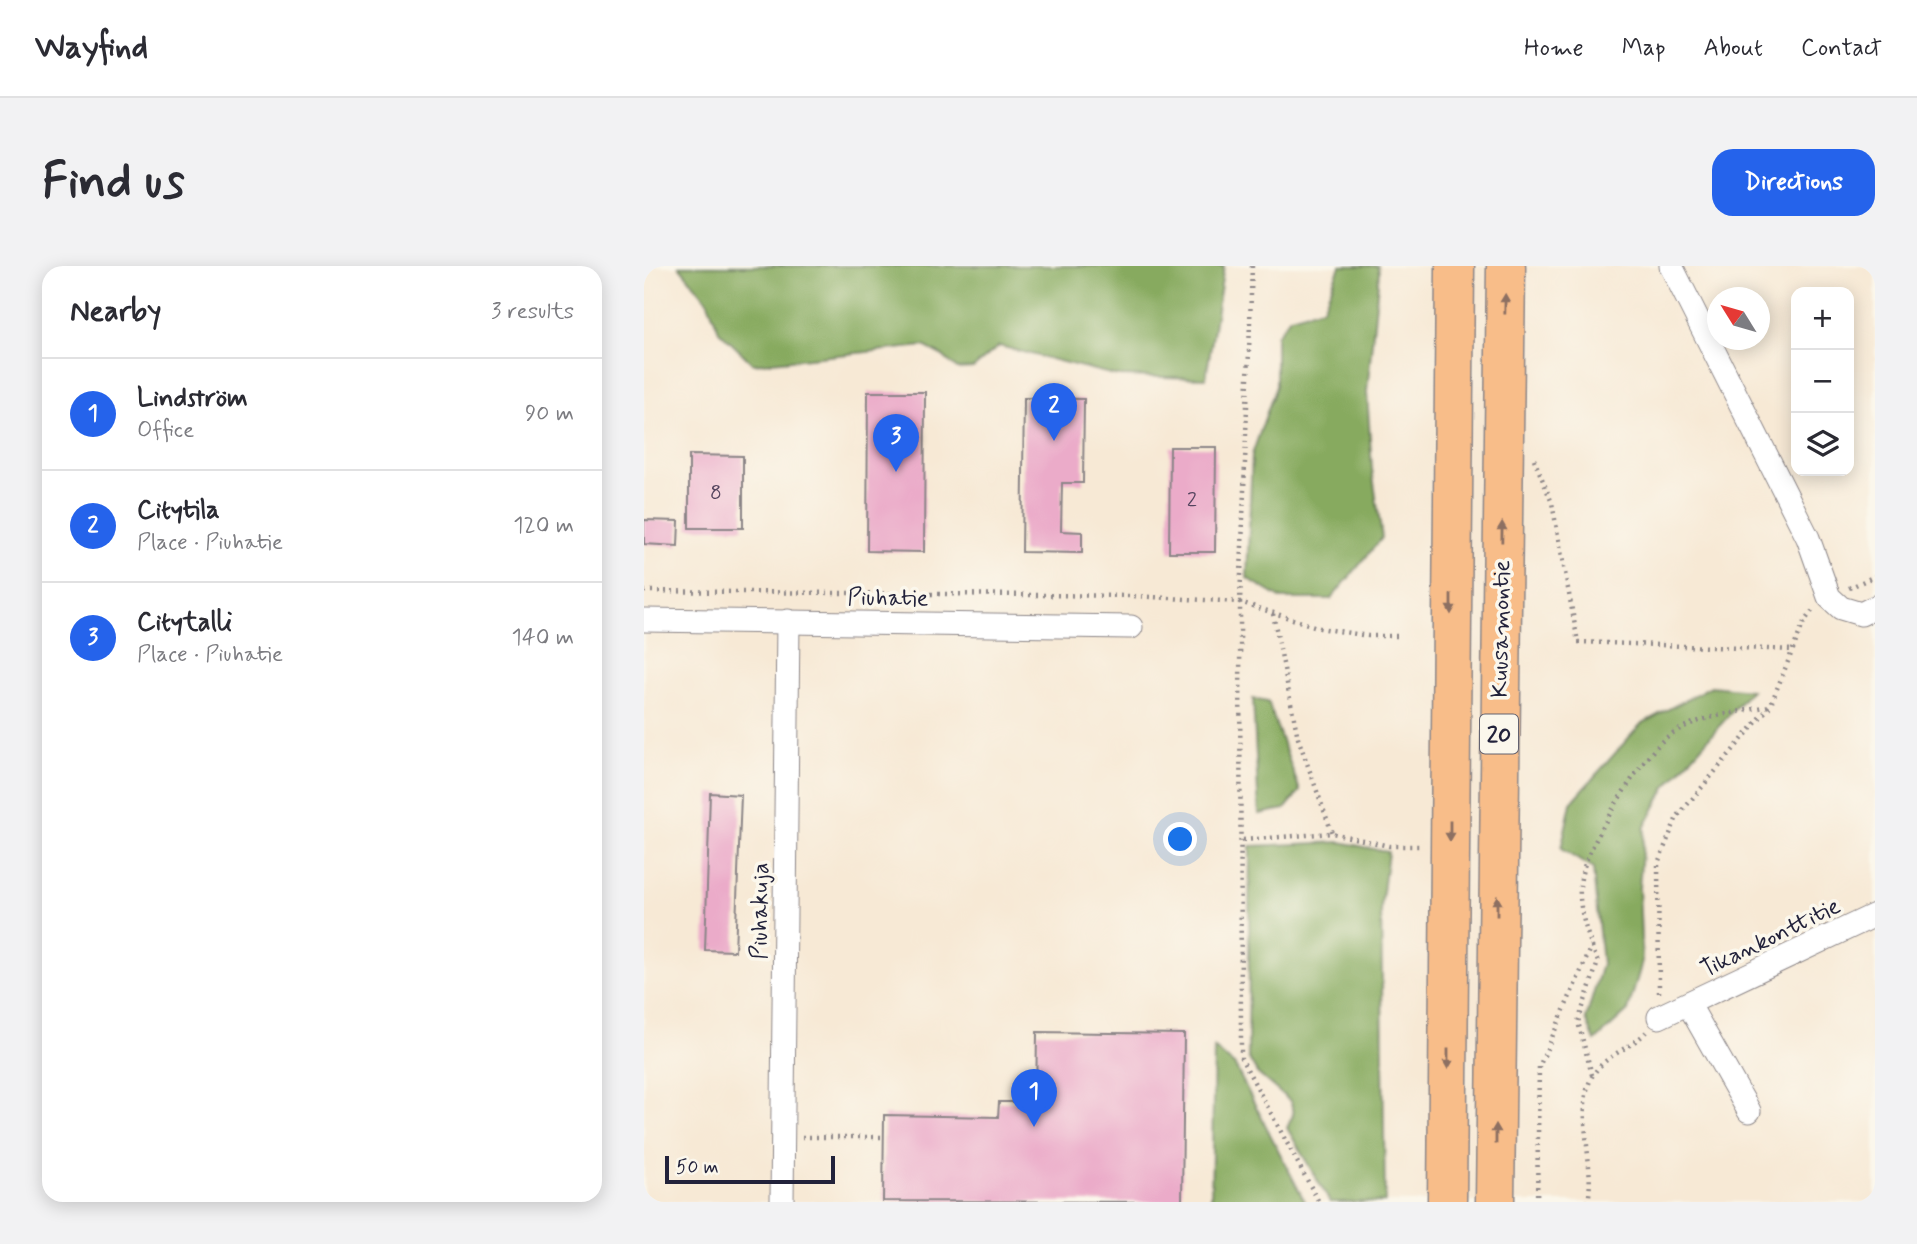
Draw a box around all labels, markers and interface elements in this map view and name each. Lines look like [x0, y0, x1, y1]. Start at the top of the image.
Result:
text: Wayfind [35, 26, 148, 70]
text: Home [1524, 33, 1584, 64]
text: Map [1622, 33, 1666, 64]
text: About [1704, 33, 1763, 64]
text: Contact [1801, 33, 1882, 64]
button: Directions [1712, 149, 1875, 216]
text: Find us [42, 150, 185, 215]
north arrow [1707, 287, 1770, 350]
map controls [1791, 287, 1854, 476]
button: + [1791, 287, 1854, 350]
text: Nearby [70, 292, 161, 331]
one-way arrow [1499, 293, 1511, 315]
text: 3 results [491, 297, 574, 327]
button: − [1791, 350, 1854, 413]
text: Lindström [137, 382, 248, 416]
pin: 2 [1031, 383, 1077, 441]
text: 1 [88, 399, 98, 429]
text: 90 m [525, 399, 574, 429]
button: layers [1791, 413, 1854, 476]
pin: 3 [873, 414, 919, 472]
text: Office [137, 416, 194, 446]
house number: 8 [710, 479, 722, 507]
house number: 2 [1187, 486, 1197, 514]
text: Citytila [137, 494, 220, 528]
text: 2 [87, 511, 99, 541]
text: 120 m [513, 511, 574, 541]
one-way arrow [1496, 521, 1508, 543]
text: Place · Piuhatie [137, 528, 283, 558]
street label: Kuusamontie [1485, 560, 1518, 698]
street label: Piuhatie [847, 582, 929, 615]
one-way arrow [1445, 593, 1457, 615]
text: Citytalli [137, 606, 232, 640]
text: 3 [88, 623, 98, 653]
text: 140 m [511, 623, 574, 653]
text: Place · Piuhatie [137, 640, 283, 670]
road number: 20 [1480, 714, 1518, 754]
one-way arrow [1444, 820, 1456, 842]
your location [1163, 822, 1197, 856]
street label: Piuhakuja [744, 862, 777, 960]
street label: Tikankonttitie [1696, 891, 1846, 986]
one-way arrow [1491, 895, 1503, 917]
one-way arrow [1442, 1048, 1454, 1070]
pin: 1 [1011, 1069, 1057, 1127]
one-way arrow [1490, 1123, 1501, 1145]
scale bar [665, 1153, 835, 1185]
text: 50 m [676, 1155, 719, 1180]

